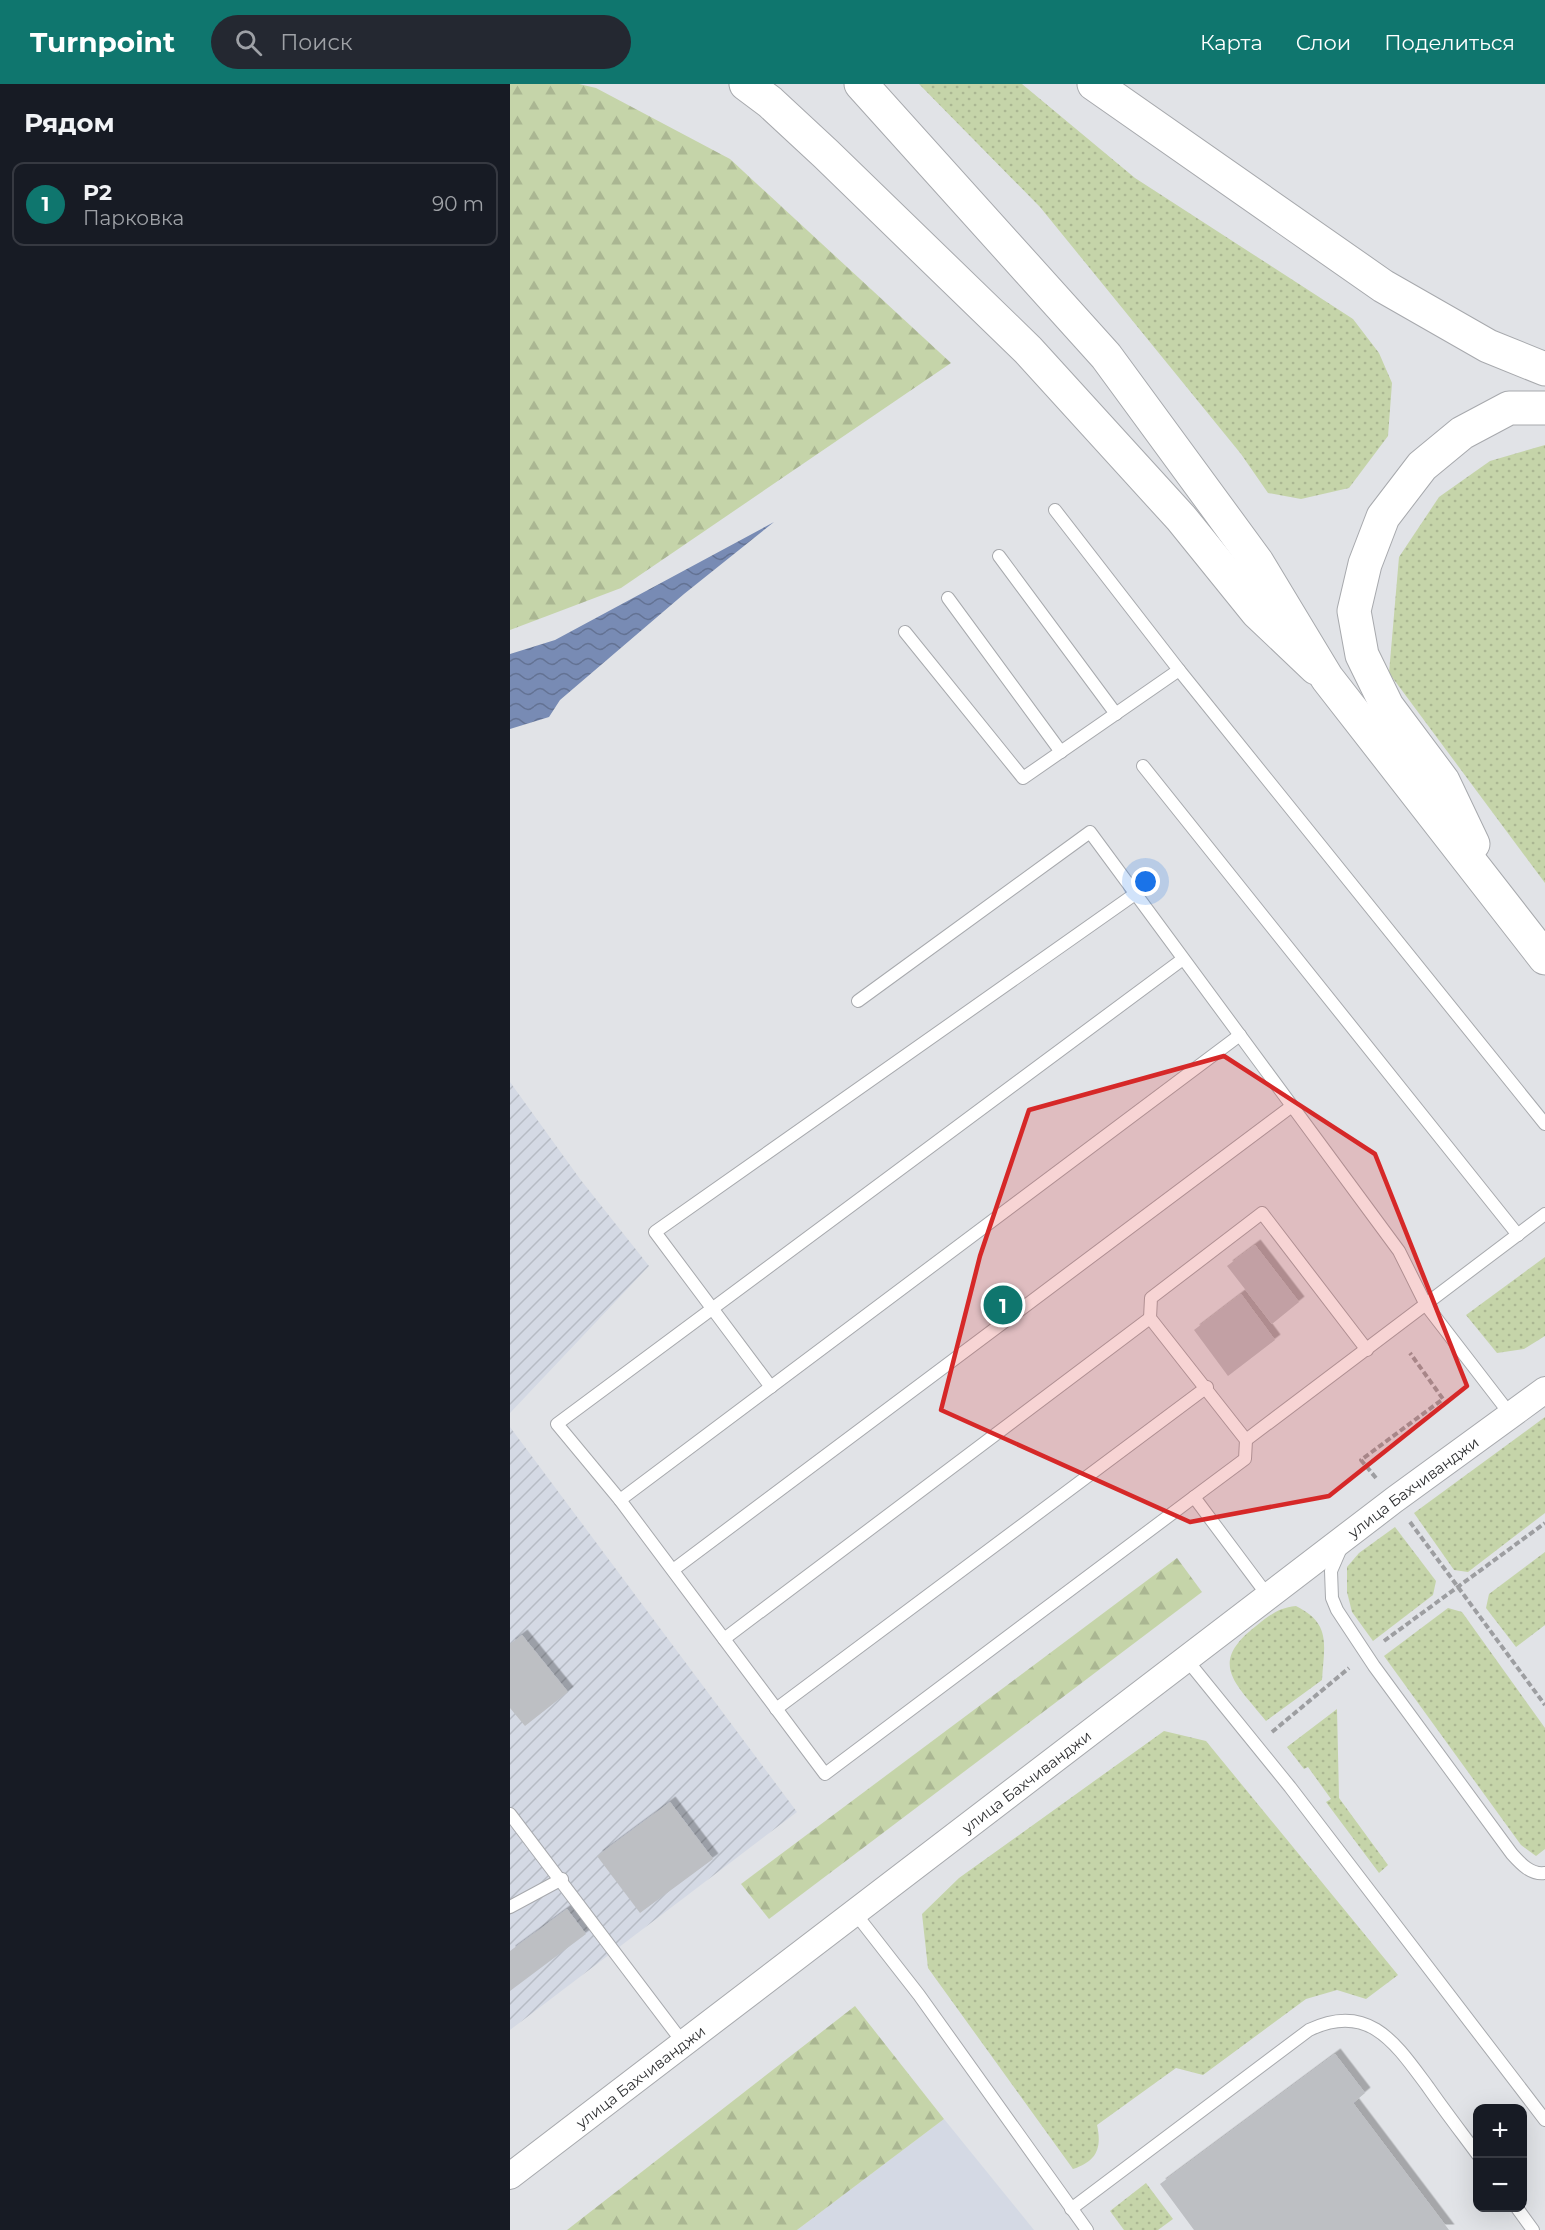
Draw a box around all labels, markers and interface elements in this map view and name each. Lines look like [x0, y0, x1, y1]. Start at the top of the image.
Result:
search box [211, 15, 631, 69]
text: Turnpoint [30, 25, 175, 59]
icon: search [232, 26, 265, 59]
text: Поиск [280, 29, 353, 56]
text: Карта [1200, 30, 1263, 55]
text: Слои [1296, 30, 1351, 55]
text: Поделиться [1384, 30, 1515, 55]
text: Рядом [24, 107, 115, 139]
text: P2 [83, 179, 112, 206]
text: 1 [42, 192, 49, 216]
text: 90 m [432, 192, 484, 216]
text: Парковка [83, 206, 184, 230]
your location [1131, 867, 1160, 896]
pin: 1 [984, 1282, 1022, 1328]
street label: улица Бахчиванджи [1343, 1432, 1482, 1542]
street label: улица Бахчиванджи [957, 1726, 1095, 1837]
street label: улица Бахчиванджи [571, 2021, 709, 2133]
map controls [1473, 2104, 1527, 2212]
button: + [1473, 2104, 1527, 2158]
button: − [1473, 2158, 1527, 2212]

